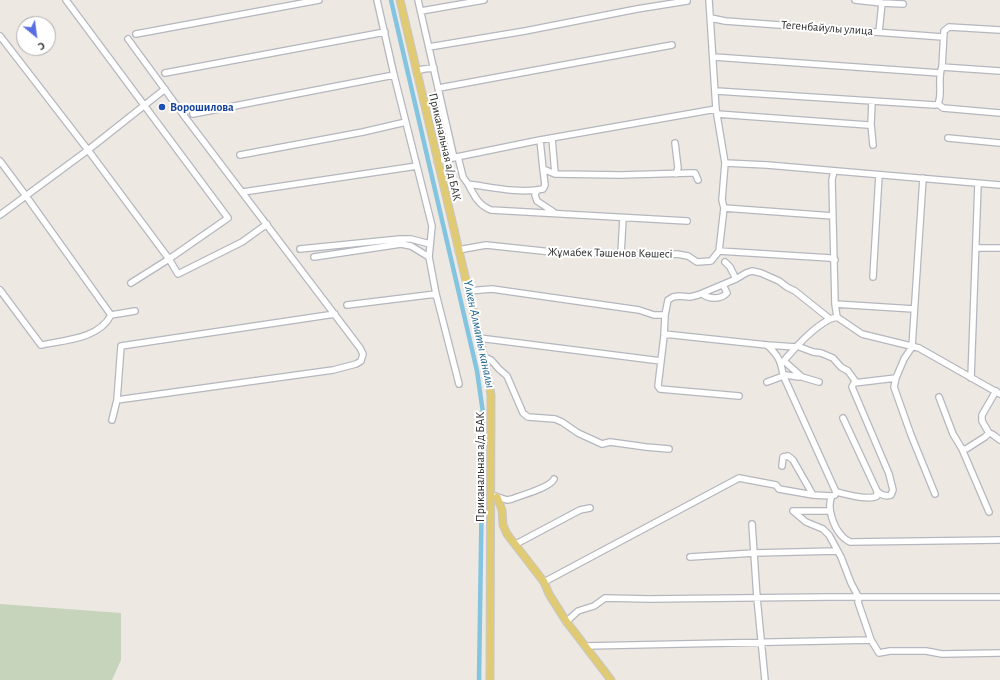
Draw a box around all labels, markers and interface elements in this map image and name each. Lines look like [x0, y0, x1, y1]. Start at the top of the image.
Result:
north arrow [16, 16, 56, 56]
street label: Тегенбайулы улица [781, 18, 873, 38]
text: С [36, 40, 47, 52]
street label: Приканальная а/д БАК [426, 92, 464, 202]
place label: Ворошилова [170, 100, 234, 114]
marker: Ворошилова [157, 102, 167, 112]
street label: Жұмабек Тәшенов Көшесі [547, 245, 673, 261]
water label: Үлкен Алматы каналы [460, 278, 498, 390]
street label: Приканальная а/д БАК [473, 412, 487, 522]

